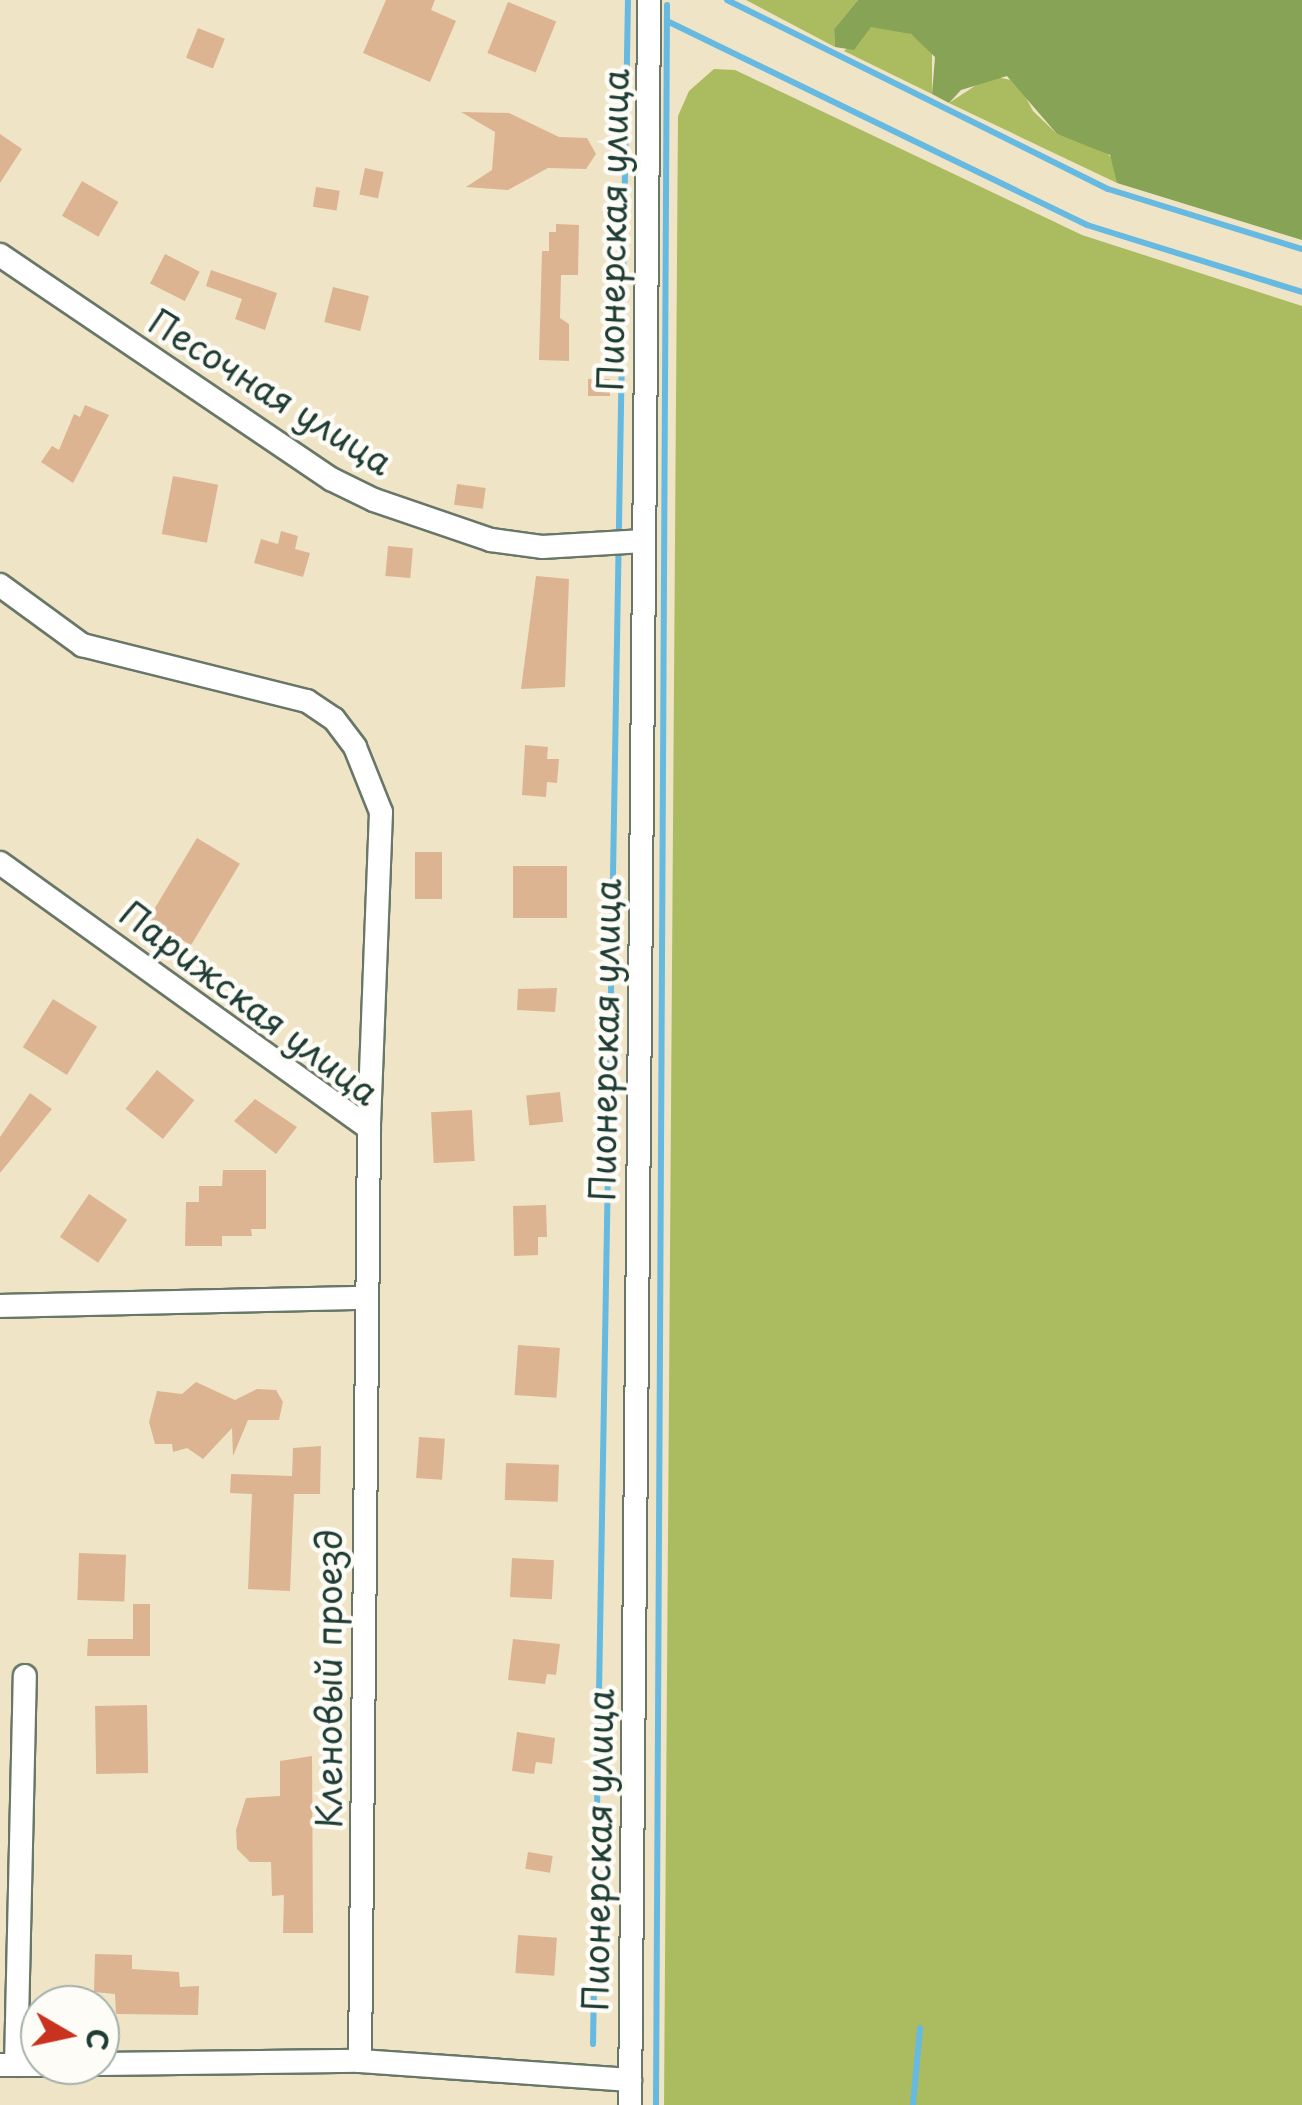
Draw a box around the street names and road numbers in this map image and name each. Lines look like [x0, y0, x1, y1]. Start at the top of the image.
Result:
street label: Пионерская улица [588, 68, 636, 392]
street label: Песочная улица [141, 299, 401, 483]
street label: Пионерская улица [580, 878, 628, 1202]
street label: Парижская улица [112, 891, 388, 1113]
street label: Кленовый проезд [307, 1530, 349, 1828]
street label: Пионерская улица [573, 1688, 621, 2012]

